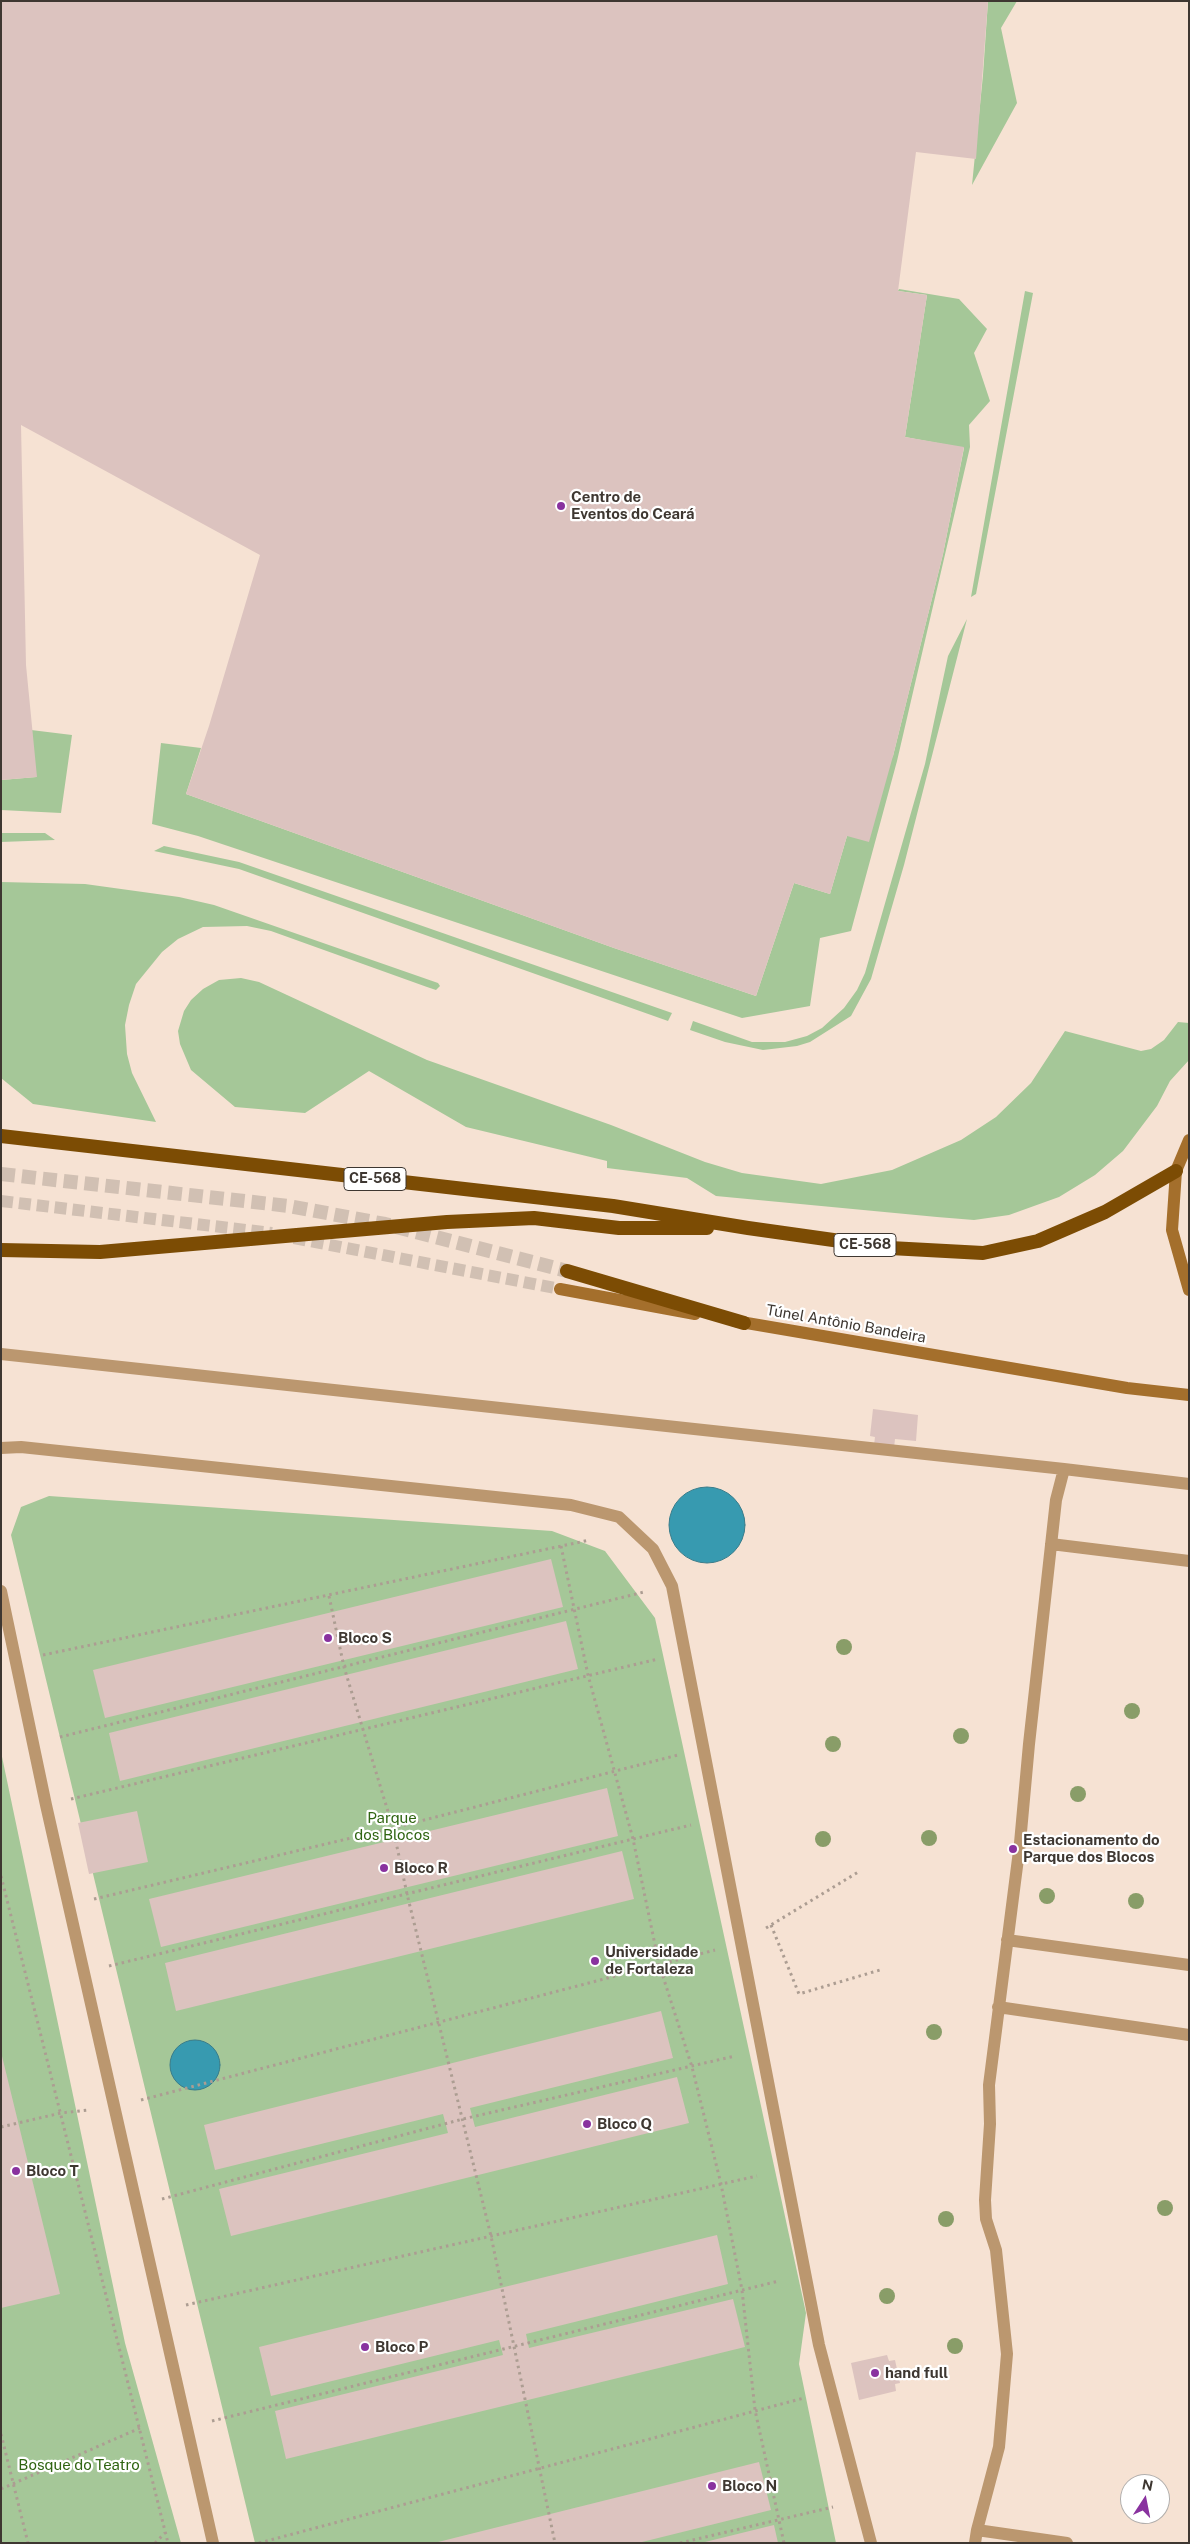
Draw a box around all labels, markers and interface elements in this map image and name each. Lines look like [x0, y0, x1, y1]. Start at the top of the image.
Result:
place label: Centro de Eventos do Ceará [571, 488, 695, 523]
marker: Centro de Eventos do Ceará [555, 500, 567, 512]
road number: CE-568 [344, 1168, 406, 1190]
road number: CE-568 [834, 1234, 896, 1256]
street label: Túnel Antônio Bandeira [765, 1301, 927, 1347]
place label: Bloco S [338, 1629, 392, 1647]
marker: Bloco S [322, 1632, 334, 1644]
park label: Parque dos Blocos [354, 1809, 430, 1844]
place label: Estacionamento do Parque dos Blocos [1023, 1831, 1160, 1866]
marker: Estacionamento do Parque dos Blocos [1007, 1843, 1019, 1855]
place label: Bloco R [394, 1859, 448, 1877]
marker: Bloco R [378, 1862, 390, 1874]
place label: Universidade de Fortaleza [605, 1943, 698, 1978]
marker: Universidade de Fortaleza [589, 1955, 601, 1967]
place label: Bloco Q [597, 2115, 652, 2133]
marker: Bloco Q [581, 2118, 593, 2130]
place label: Bloco T [26, 2162, 79, 2180]
marker: Bloco T [10, 2165, 22, 2177]
place label: Bloco P [375, 2338, 428, 2356]
marker: Bloco P [359, 2341, 371, 2353]
place label: hand full [885, 2364, 948, 2382]
marker: hand full [869, 2367, 881, 2379]
park label: Bosque do Teatro [18, 2456, 140, 2474]
north arrow [1120, 2474, 1170, 2524]
text: N [1141, 2476, 1155, 2494]
place label: Bloco N [722, 2477, 777, 2495]
marker: Bloco N [706, 2480, 718, 2492]

